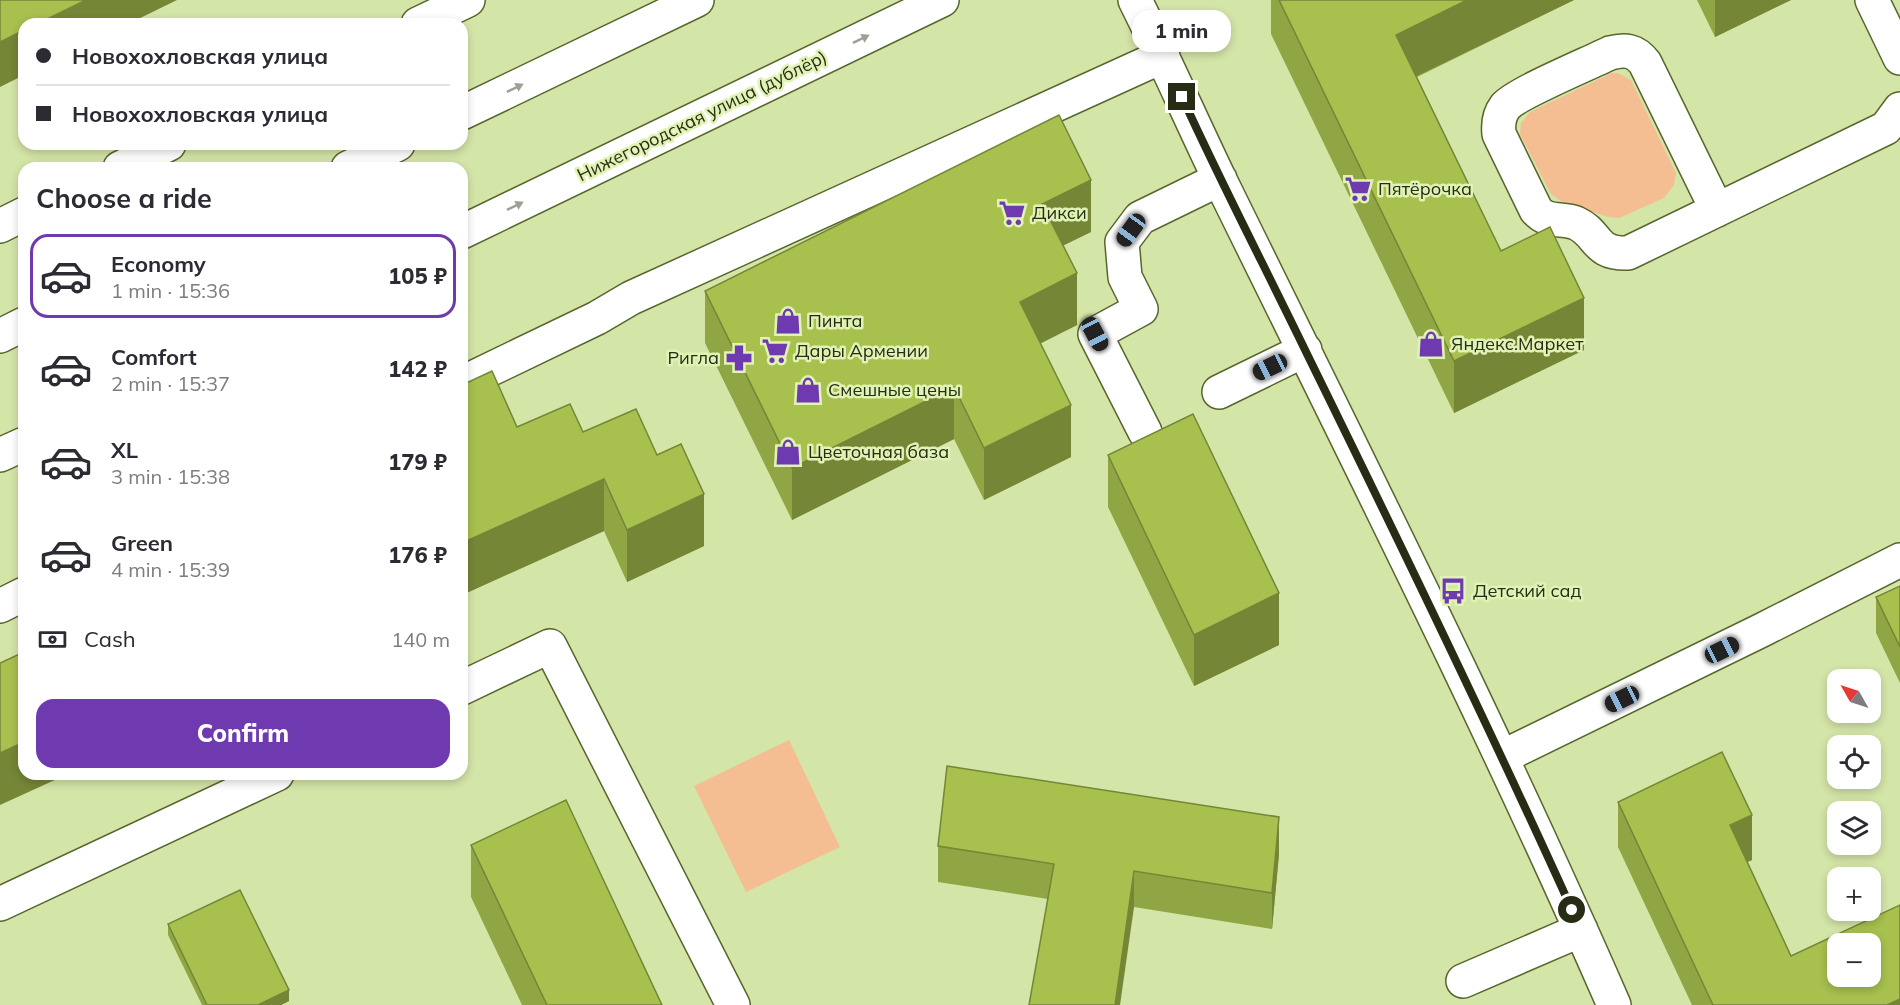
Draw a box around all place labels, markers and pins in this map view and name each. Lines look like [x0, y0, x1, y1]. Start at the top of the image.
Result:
supermarket icon: Пятёрочка [1343, 174, 1373, 204]
place label: Пятёрочка [1378, 177, 1472, 200]
supermarket icon: Дикси [997, 198, 1027, 228]
place label: Дикси [1032, 201, 1087, 224]
shop icon: Пинта [773, 306, 803, 336]
place label: Пинта [808, 309, 862, 332]
shop icon: Яндекс.Маркет [1416, 329, 1446, 359]
place label: Яндекс.Маркет [1451, 332, 1584, 355]
supermarket icon: Дары Армении [760, 336, 790, 366]
place label: Дары Армении [795, 339, 928, 362]
pharmacy icon: Ригла [724, 343, 754, 373]
place label: Ригла [668, 346, 719, 369]
shop icon: Смешные цены [793, 375, 823, 405]
place label: Смешные цены [828, 378, 961, 401]
shop icon: Цветочная база [773, 437, 803, 467]
place label: Цветочная база [808, 440, 949, 463]
bus stop icon: Детский сад [1438, 576, 1468, 606]
place label: Детский сад [1473, 579, 1582, 602]

